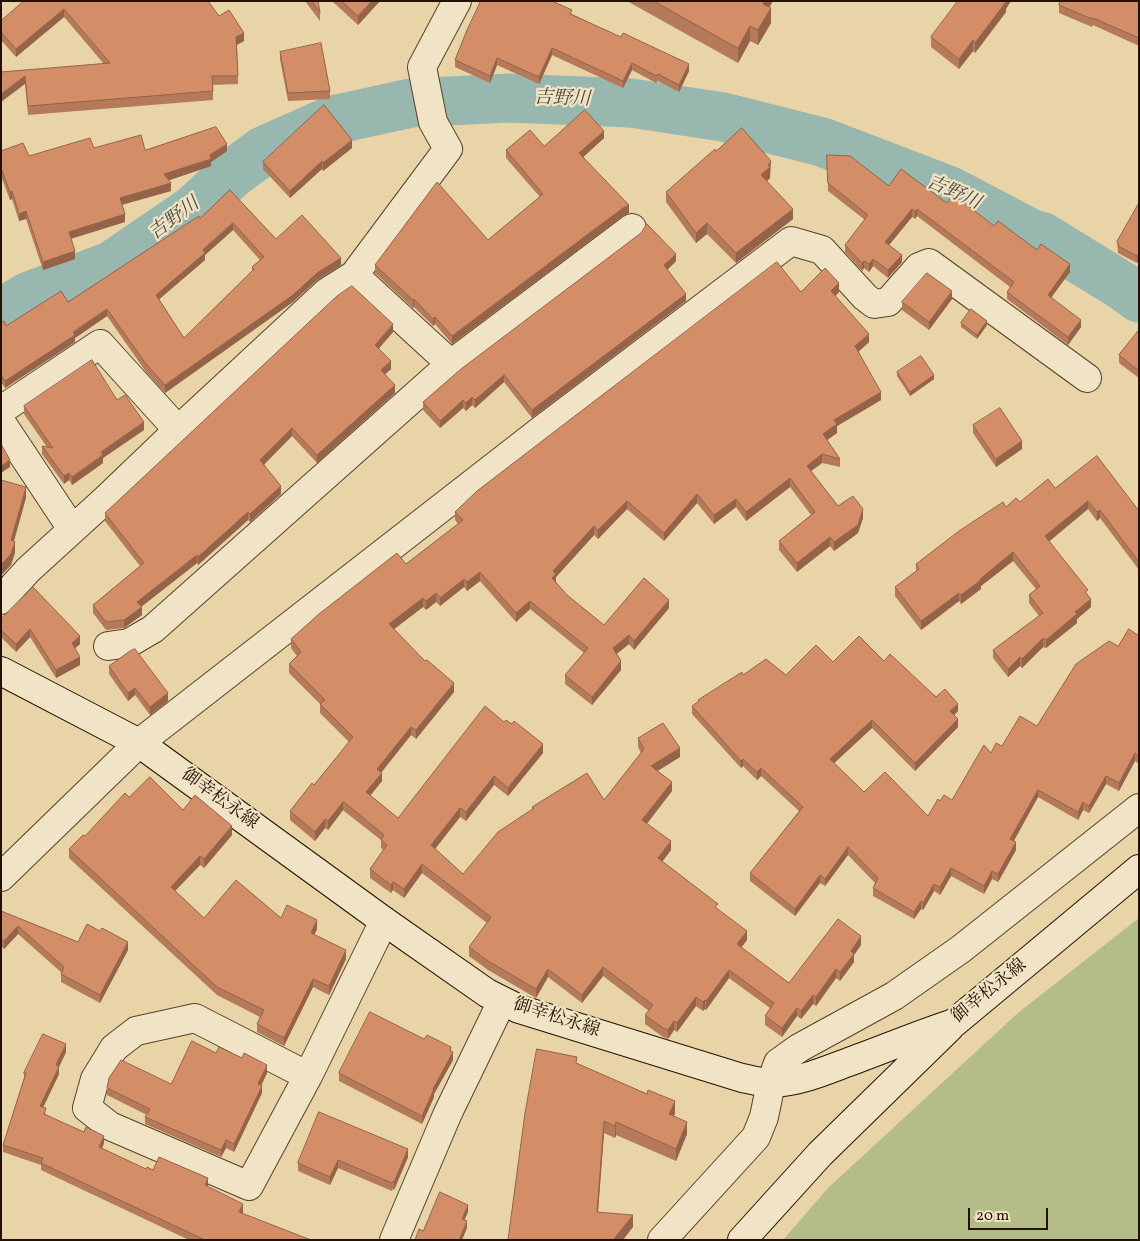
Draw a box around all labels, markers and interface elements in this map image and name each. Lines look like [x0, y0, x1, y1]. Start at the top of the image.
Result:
water label: 吉野川 [533, 88, 591, 112]
water label: 吉野川 [922, 172, 984, 216]
water label: 吉野川 [145, 194, 205, 246]
street label: 御幸松永線 [176, 765, 262, 835]
street label: 御幸松永線 [948, 955, 1032, 1029]
street label: 御幸松永線 [510, 995, 602, 1043]
scale bar [970, 1198, 1050, 1230]
text: 20 m [976, 1206, 1009, 1227]

